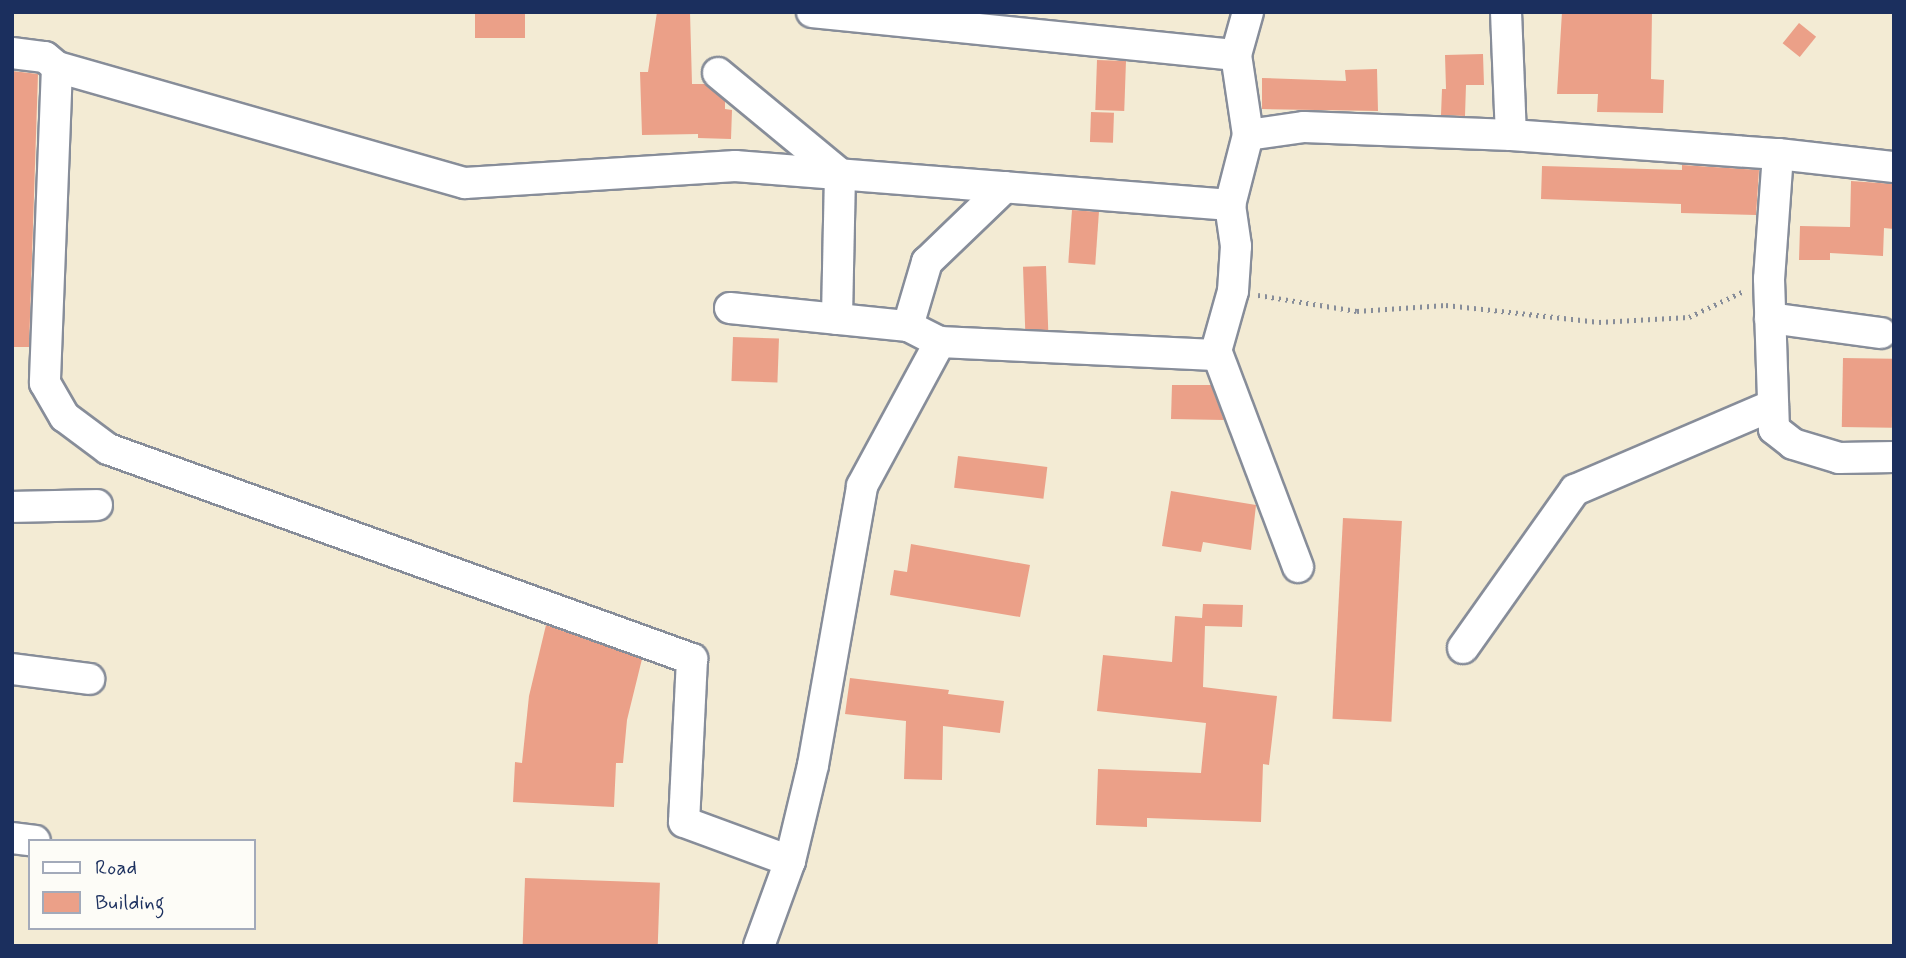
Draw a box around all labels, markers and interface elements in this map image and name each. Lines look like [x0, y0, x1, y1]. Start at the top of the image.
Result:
legend [28, 839, 256, 930]
text: Road [95, 854, 137, 882]
text: Building [95, 889, 165, 917]

